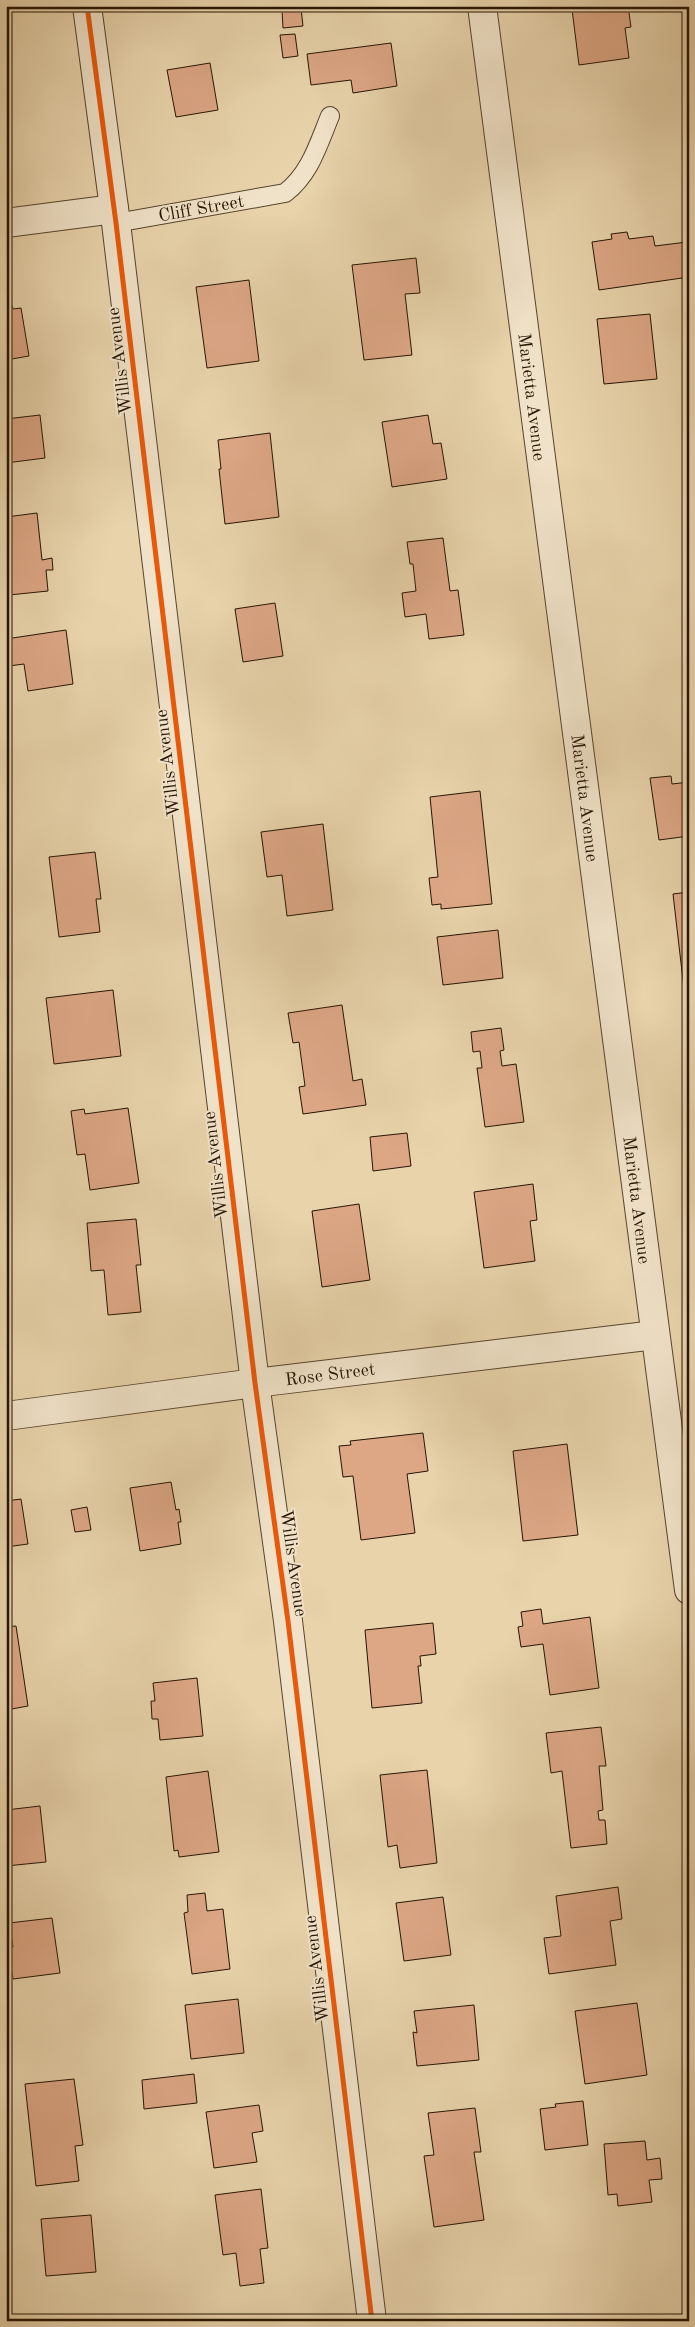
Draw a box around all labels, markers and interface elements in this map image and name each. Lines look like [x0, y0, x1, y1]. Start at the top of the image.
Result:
street label: Cliff Street [157, 193, 245, 225]
street label: Willis Avenue [104, 306, 136, 416]
street label: Marietta Avenue [514, 332, 548, 462]
street label: Willis Avenue [152, 708, 184, 818]
street label: Marietta Avenue [567, 733, 601, 863]
street label: Willis Avenue [200, 1110, 232, 1220]
street label: Marietta Avenue [619, 1135, 653, 1265]
street label: Rose Street [284, 1361, 376, 1389]
street label: Willis Avenue [277, 1508, 309, 1618]
street label: Willis Avenue [301, 1914, 333, 2024]

